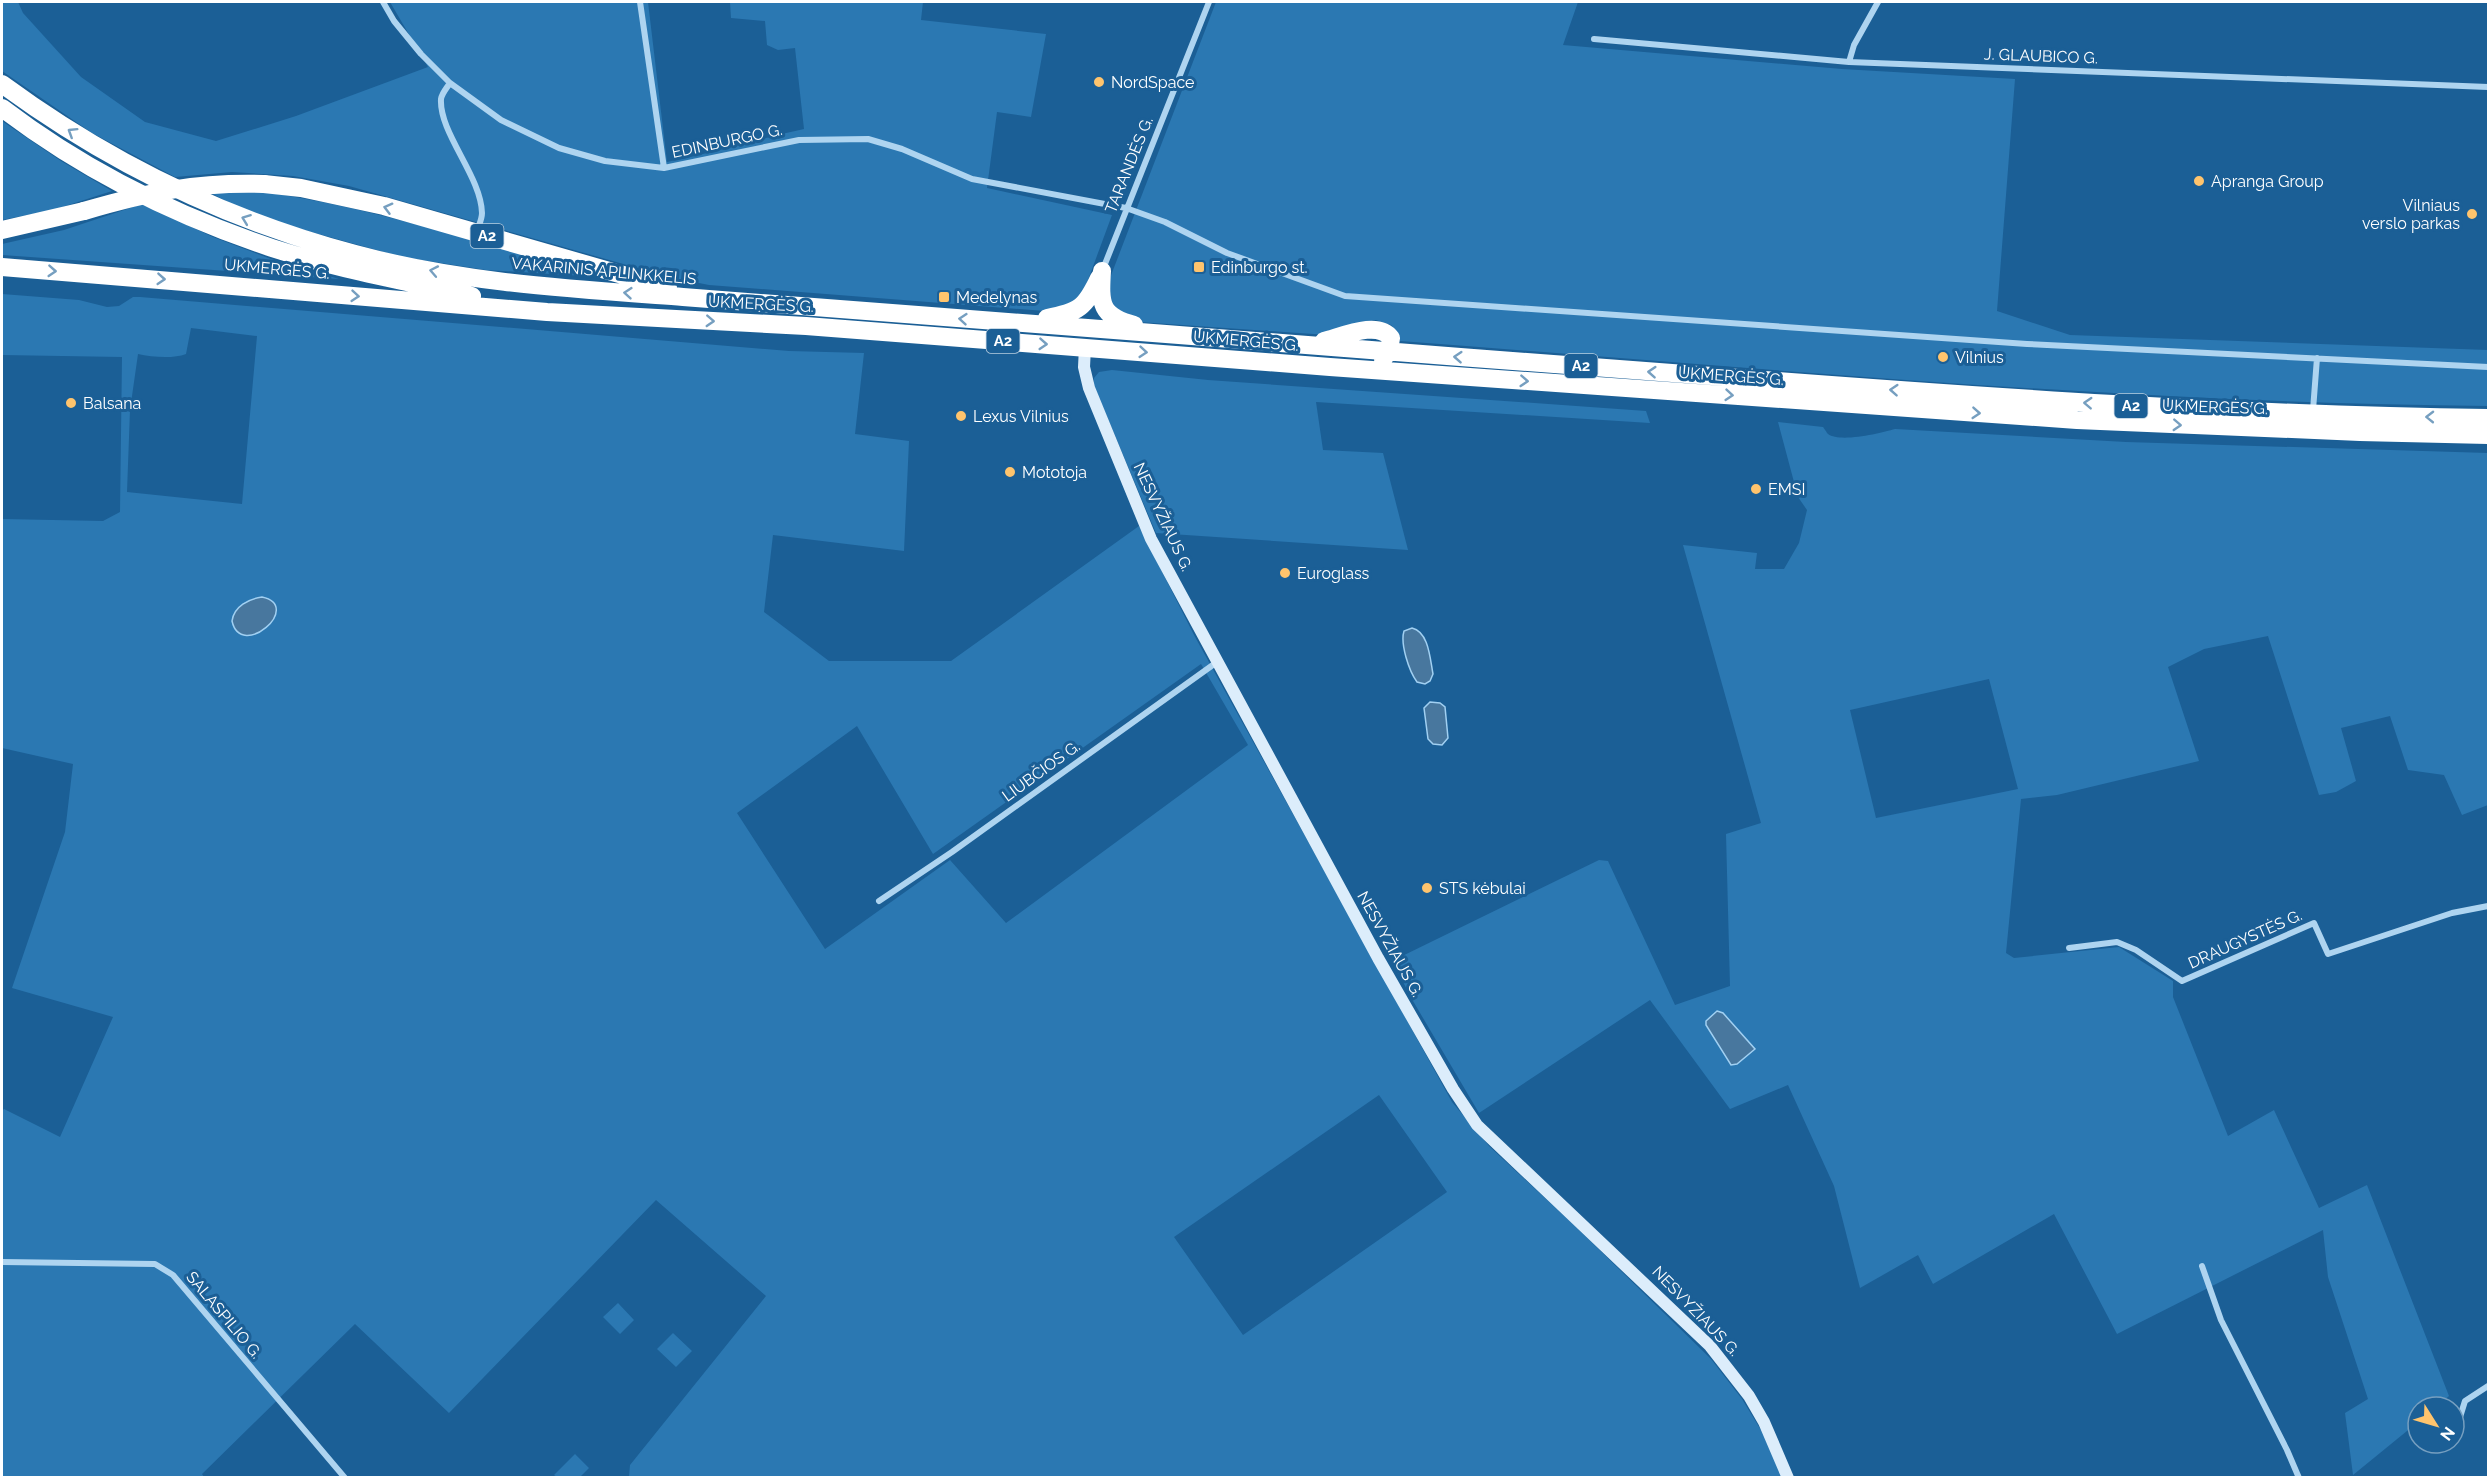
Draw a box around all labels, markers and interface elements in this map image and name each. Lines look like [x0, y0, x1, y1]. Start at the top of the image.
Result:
street label: J. GLAUBICO G. [1984, 45, 2098, 67]
place label: NordSpace [1111, 73, 1194, 92]
marker: NordSpace [1092, 75, 1106, 89]
street label: TARANDĖS G. [1100, 114, 1157, 216]
street label: EDINBURGO G. [670, 120, 784, 162]
one-way arrow [68, 128, 78, 140]
place label: Apranga Group [2211, 172, 2324, 191]
marker: Apranga Group [2192, 174, 2206, 188]
place label: Vilniaus verslo parkas [2362, 196, 2460, 233]
one-way arrow [383, 202, 393, 215]
marker: Vilniaus verslo parkas [2465, 207, 2479, 221]
one-way arrow [242, 214, 253, 226]
road number: A2 [470, 224, 504, 248]
street label: VAKARINIS APLINKKELIS [511, 253, 698, 289]
street label: UKMERGĖS G. [223, 254, 331, 283]
place label: Edinburgo st. [1211, 258, 1308, 277]
marker: Edinburgo st. [1192, 260, 1206, 274]
one-way arrow [48, 264, 57, 277]
one-way arrow [429, 265, 439, 278]
one-way arrow [156, 272, 165, 285]
one-way arrow [623, 287, 632, 300]
place label: Medelynas [956, 288, 1037, 307]
one-way arrow [351, 289, 360, 302]
marker: Medelynas [937, 290, 951, 304]
street label: UKMERGĖS G. [708, 291, 814, 316]
one-way arrow [959, 312, 968, 325]
one-way arrow [706, 314, 715, 327]
street label: UKMERGĖS G. [1192, 326, 1300, 355]
road number: A2 [986, 329, 1020, 353]
one-way arrow [1038, 337, 1047, 350]
one-way arrow [1138, 345, 1147, 358]
place label: Vilnius [1955, 348, 2004, 367]
marker: Vilnius [1936, 350, 1950, 364]
one-way arrow [1453, 351, 1462, 364]
road number: A2 [1564, 354, 1598, 378]
street label: UKMERGĖS G. [1677, 362, 1785, 389]
one-way arrow [1648, 365, 1657, 378]
one-way arrow [1519, 374, 1528, 387]
one-way arrow [1889, 384, 1898, 397]
one-way arrow [1725, 388, 1734, 401]
place label: Balsana [83, 394, 141, 413]
road number: A2 [2114, 394, 2148, 418]
street label: UKMERGĖS G. [2162, 395, 2268, 418]
marker: Balsana [64, 396, 78, 410]
one-way arrow [2084, 397, 2093, 410]
place label: Lexus Vilnius [973, 407, 1069, 426]
one-way arrow [1971, 407, 1980, 420]
marker: Lexus Vilnius [954, 409, 968, 423]
one-way arrow [2426, 411, 2435, 423]
one-way arrow [2173, 419, 2182, 432]
street label: NESVYŽIAUS G. [1130, 459, 1197, 574]
place label: Mototoja [1022, 463, 1087, 482]
marker: Mototoja [1003, 465, 1017, 479]
place label: EMSI [1768, 480, 1805, 499]
marker: EMSI [1749, 482, 1763, 496]
place label: Euroglass [1297, 564, 1370, 583]
marker: Euroglass [1278, 566, 1292, 580]
street label: LIUBČIOS G. [998, 736, 1084, 806]
place label: STS kėbulai [1439, 879, 1526, 898]
marker: STS kėbulai [1420, 881, 1434, 895]
street label: NESVYŽIAUS G. [1353, 888, 1428, 1000]
street label: DRAUGYSTĖS G. [2185, 904, 2305, 973]
street label: NESVYŽIAUS G. [1648, 1261, 1744, 1360]
street label: SALASPILIO G. [182, 1268, 266, 1362]
north arrow [2406, 1395, 2466, 1455]
text: N [2436, 1423, 2459, 1444]

